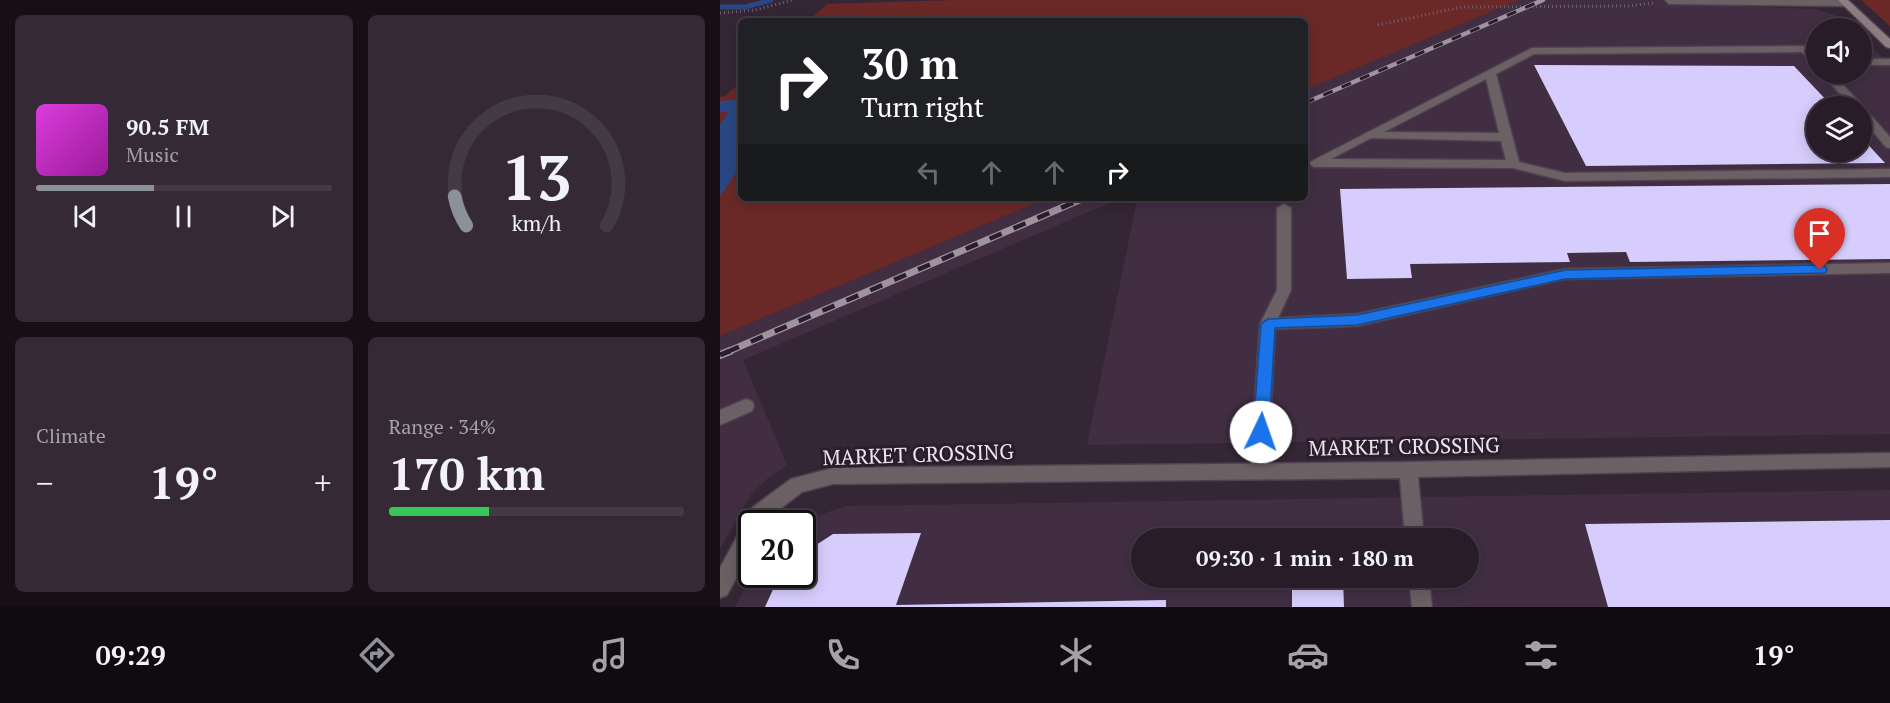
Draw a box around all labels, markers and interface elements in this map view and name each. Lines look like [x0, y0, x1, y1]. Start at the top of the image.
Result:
map controls [1806, 18, 1872, 162]
button: sound [1806, 18, 1872, 84]
text: 30 m [861, 35, 959, 91]
icon: right [762, 42, 840, 120]
text: Turn right [861, 89, 984, 125]
button: layers [1806, 96, 1872, 162]
text: 90.5 FM [126, 112, 209, 141]
text: 13 [501, 135, 572, 218]
text: Music [126, 141, 179, 168]
icon: left [912, 156, 945, 189]
icon: ahead [975, 156, 1008, 189]
icon: ahead [1038, 156, 1071, 189]
icon: right [1101, 156, 1134, 189]
icon: previous [69, 200, 102, 233]
icon: pause [167, 200, 200, 233]
icon: next [266, 200, 299, 233]
pin [1794, 208, 1845, 270]
text: km/h [511, 209, 561, 237]
icon: arrive [1803, 217, 1836, 250]
position arrow [1229, 400, 1293, 464]
text: Range · 34% [389, 413, 496, 440]
text: Climate [36, 422, 106, 449]
street label: MARKET CROSSING [1308, 430, 1500, 462]
street label: MARKET CROSSING [822, 437, 1015, 471]
text: 170 km [389, 443, 545, 503]
text: 19° [149, 452, 218, 512]
text: − [36, 461, 54, 504]
text: + [314, 461, 332, 504]
speed limit sign: 20 [738, 510, 816, 588]
text: 09:30 · 1 min · 180 m [1196, 543, 1414, 572]
icon: directions [356, 634, 398, 676]
icon: music [589, 634, 631, 676]
icon: phone [822, 634, 864, 676]
icon: climate [1055, 634, 1097, 676]
icon: car [1287, 634, 1329, 676]
icon: filters [1520, 634, 1562, 676]
text: 09:29 [95, 637, 166, 673]
text: 19° [1753, 637, 1795, 673]

